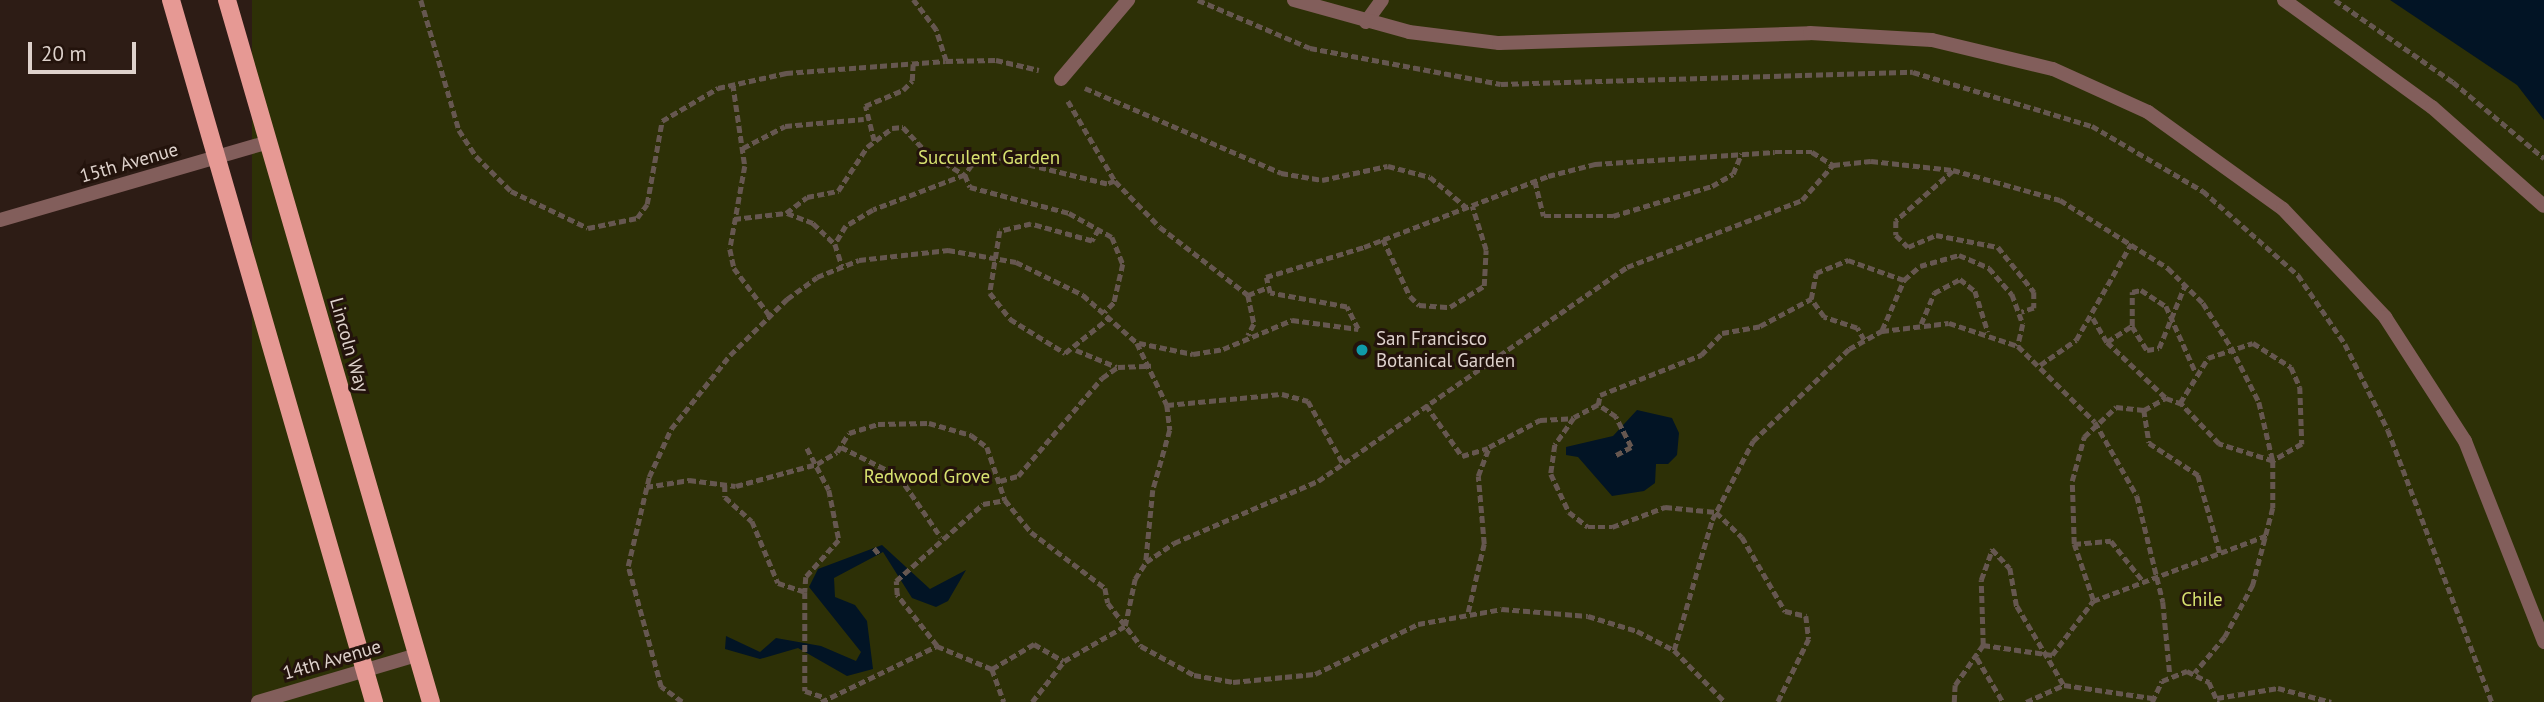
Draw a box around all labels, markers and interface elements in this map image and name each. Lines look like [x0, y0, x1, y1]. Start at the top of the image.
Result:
scale bar [32, 28, 140, 72]
text: 20 m [41, 40, 87, 67]
street label: 15th Avenue [77, 138, 181, 188]
park label: Succulent Garden [918, 147, 1060, 169]
street label: Lincoln Way [325, 295, 373, 395]
place label: San Francisco Botanical Garden [1376, 328, 1515, 372]
marker: San Francisco Botanical Garden [1354, 342, 1370, 358]
park label: Redwood Grove [864, 466, 990, 488]
park label: Chile [2181, 589, 2223, 611]
street label: 14th Avenue [280, 635, 384, 685]

